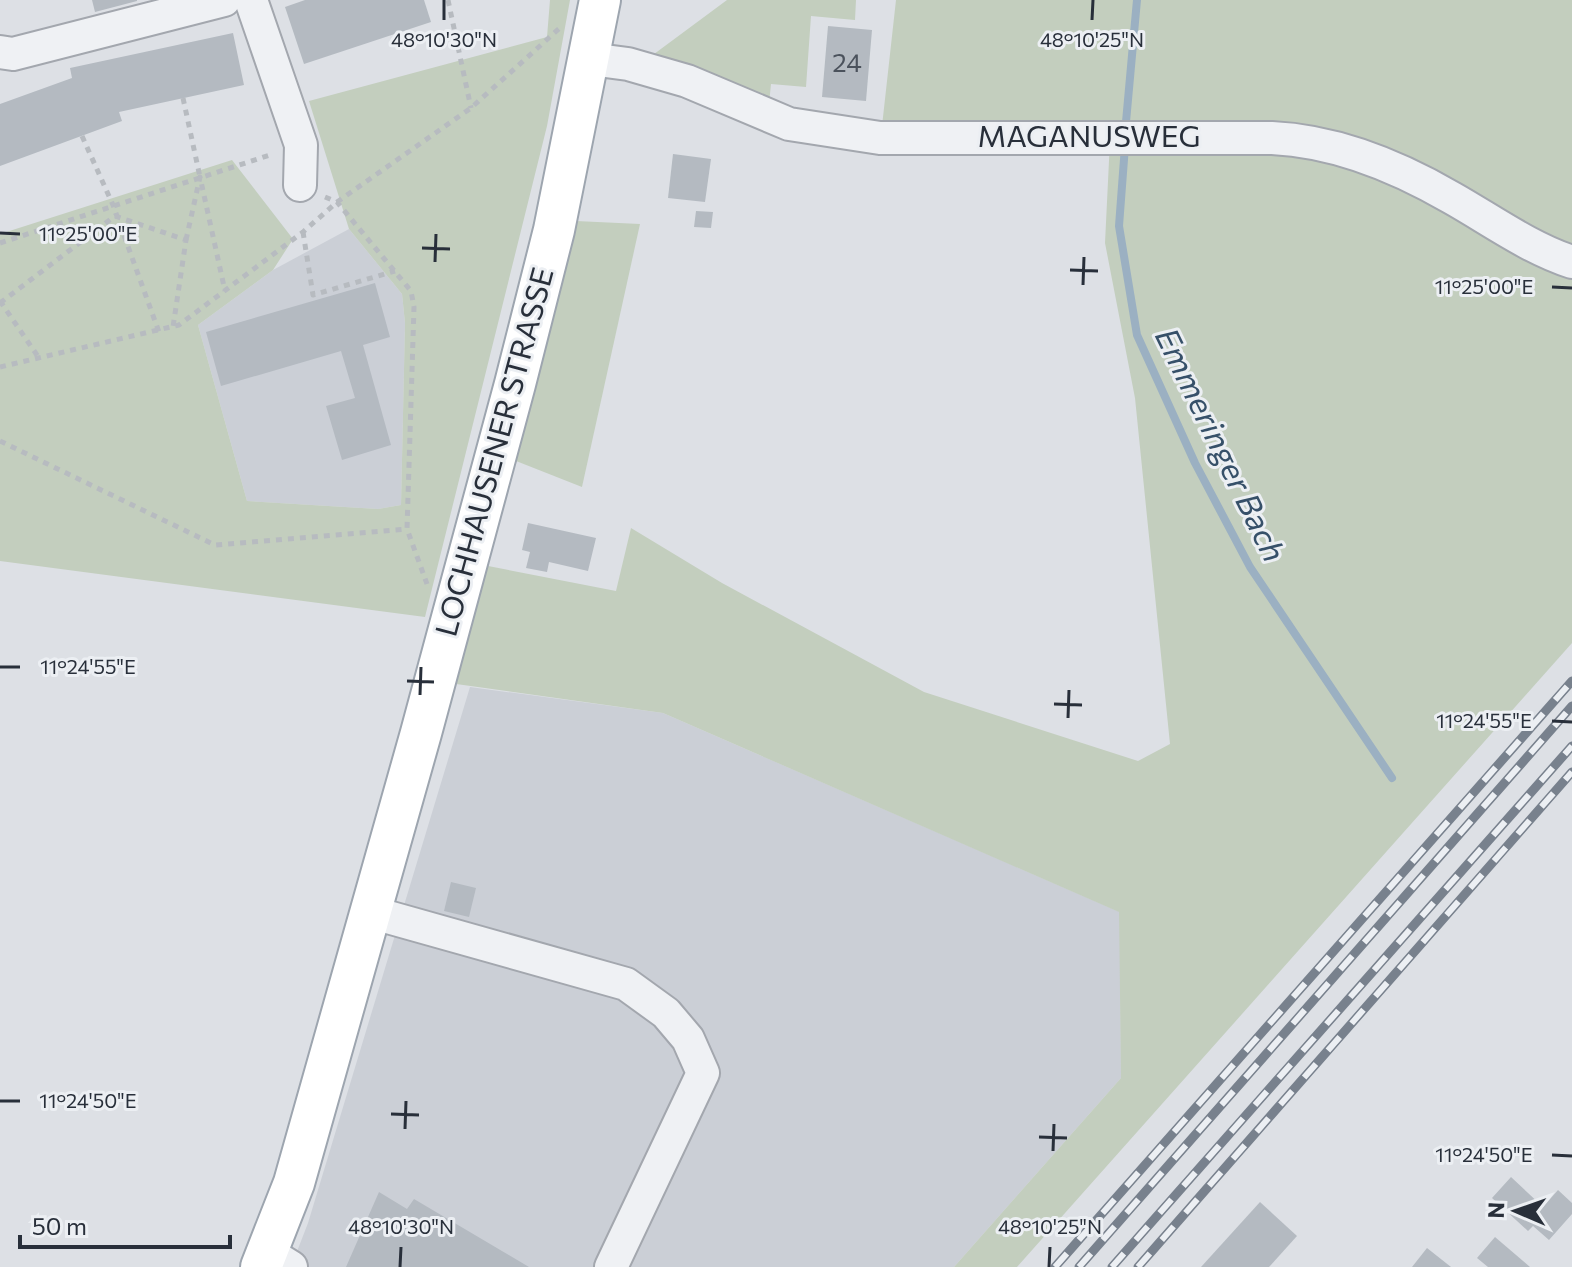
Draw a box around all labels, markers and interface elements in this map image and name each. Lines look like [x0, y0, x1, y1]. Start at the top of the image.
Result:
text: 48°10'30"N [391, 27, 497, 51]
text: 48°10'25"N [1040, 27, 1144, 51]
house number: 24 [832, 46, 862, 77]
street label: MAGANUSWEG [977, 116, 1201, 153]
text: 11°25'00"E [39, 221, 137, 245]
street label: LOCHHAUSENER STRASSE [426, 263, 560, 640]
text: 11°25'00"E [1435, 274, 1533, 298]
water label: Emmeringer Bach [1148, 321, 1296, 568]
text: 11°24'55"E [40, 654, 136, 678]
text: 11°24'55"E [1436, 708, 1532, 732]
text: 11°24'50"E [39, 1088, 137, 1112]
text: 11°24'50"E [1435, 1142, 1533, 1166]
north arrow [1476, 1171, 1556, 1251]
scale bar [20, 1199, 230, 1249]
text: N [1482, 1202, 1509, 1219]
text: 50 m [32, 1211, 87, 1240]
text: 48°10'30"N [348, 1214, 454, 1238]
text: 48°10'25"N [998, 1214, 1102, 1238]

